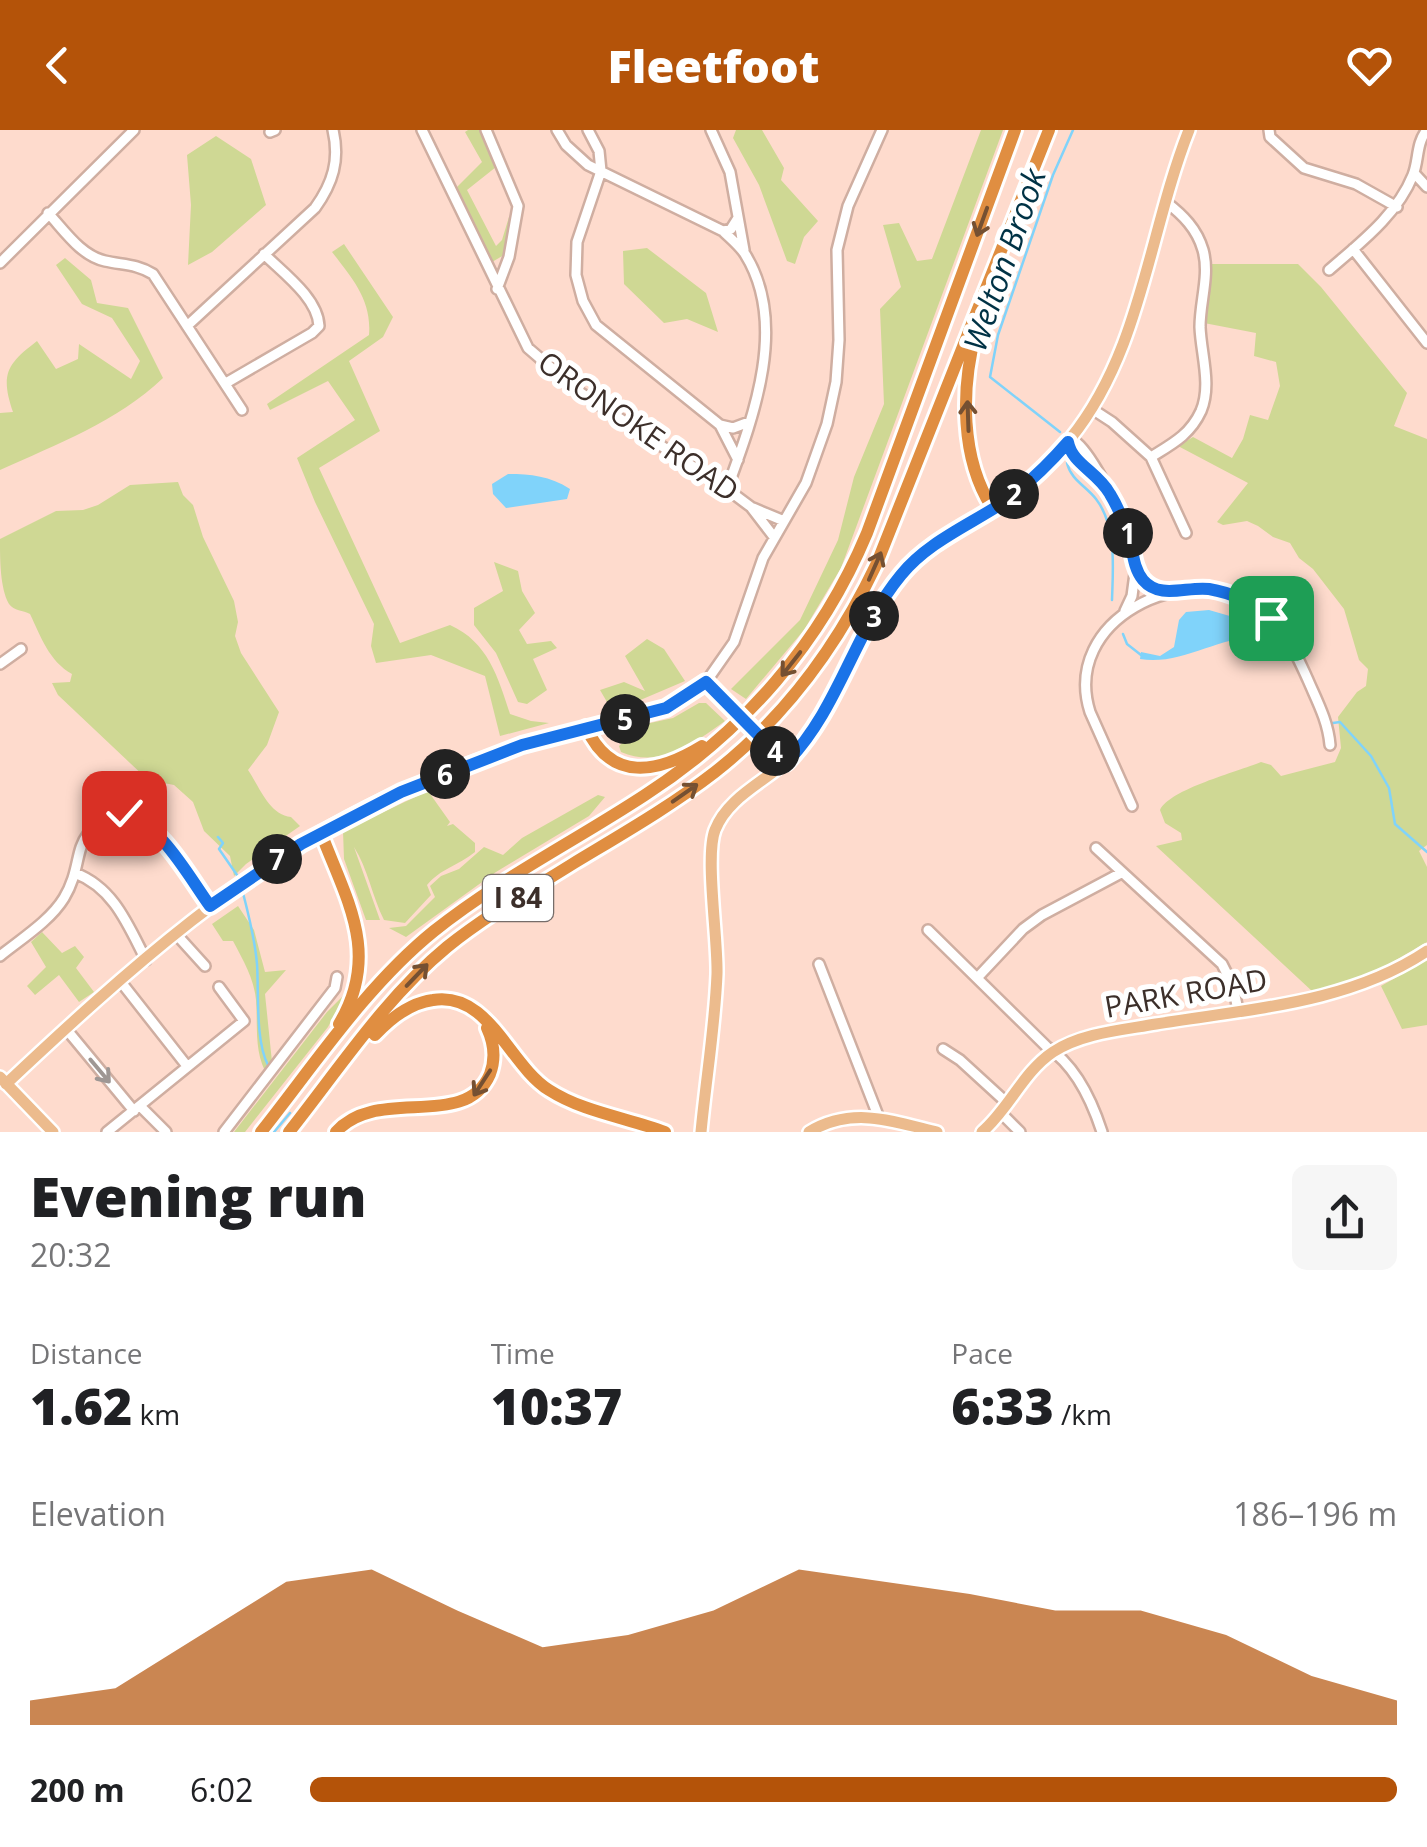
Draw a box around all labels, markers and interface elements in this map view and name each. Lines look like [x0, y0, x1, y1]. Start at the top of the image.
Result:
text: Fleetfoot [608, 35, 819, 96]
icon: back [30, 38, 85, 93]
icon: heart [1342, 38, 1397, 93]
water label: Welton Brook [952, 161, 1055, 356]
one-way arrow [972, 205, 990, 236]
street label: ORONOKE ROAD [530, 341, 747, 510]
one-way arrow [958, 401, 977, 433]
pin: 2 [989, 469, 1039, 519]
text: 2 [1006, 475, 1022, 513]
pin: 1 [1103, 508, 1153, 558]
text: 1 [1120, 514, 1136, 552]
one-way arrow [867, 551, 885, 581]
pin [1229, 576, 1314, 661]
pin: 3 [849, 591, 899, 641]
icon: arrive [1244, 591, 1299, 646]
text: 3 [866, 597, 882, 635]
one-way arrow [780, 650, 802, 676]
pin: 5 [600, 694, 650, 744]
text: 5 [617, 700, 633, 738]
pin: 4 [750, 726, 800, 776]
text: 4 [767, 732, 783, 770]
pin: 6 [420, 749, 470, 799]
text: 6 [437, 755, 453, 793]
pin [82, 771, 167, 856]
one-way arrow [671, 783, 699, 804]
icon: check [97, 786, 152, 841]
pin: 7 [252, 834, 302, 884]
text: 7 [269, 840, 285, 878]
road number: I 84 [483, 875, 553, 921]
street label: PARK ROAD [1101, 958, 1270, 1027]
one-way arrow [405, 964, 429, 988]
one-way arrow [89, 1057, 111, 1083]
one-way arrow [472, 1069, 493, 1097]
text: Evening run [30, 1158, 366, 1233]
button: share [1292, 1165, 1397, 1270]
text: 20:32 [30, 1233, 112, 1276]
text: Distance [30, 1334, 143, 1372]
text: Time [491, 1334, 555, 1372]
text: Pace [951, 1334, 1013, 1372]
text: 1.62 [30, 1372, 132, 1440]
text: 10:37 [491, 1372, 622, 1440]
text: 6:33 [951, 1372, 1054, 1440]
text: km [132, 1395, 180, 1433]
text: /km [1054, 1395, 1112, 1433]
text: Elevation [30, 1492, 166, 1535]
text: 186–196 m [1233, 1492, 1397, 1535]
text: 200 m [30, 1768, 125, 1811]
text: 6:02 [190, 1768, 253, 1811]

